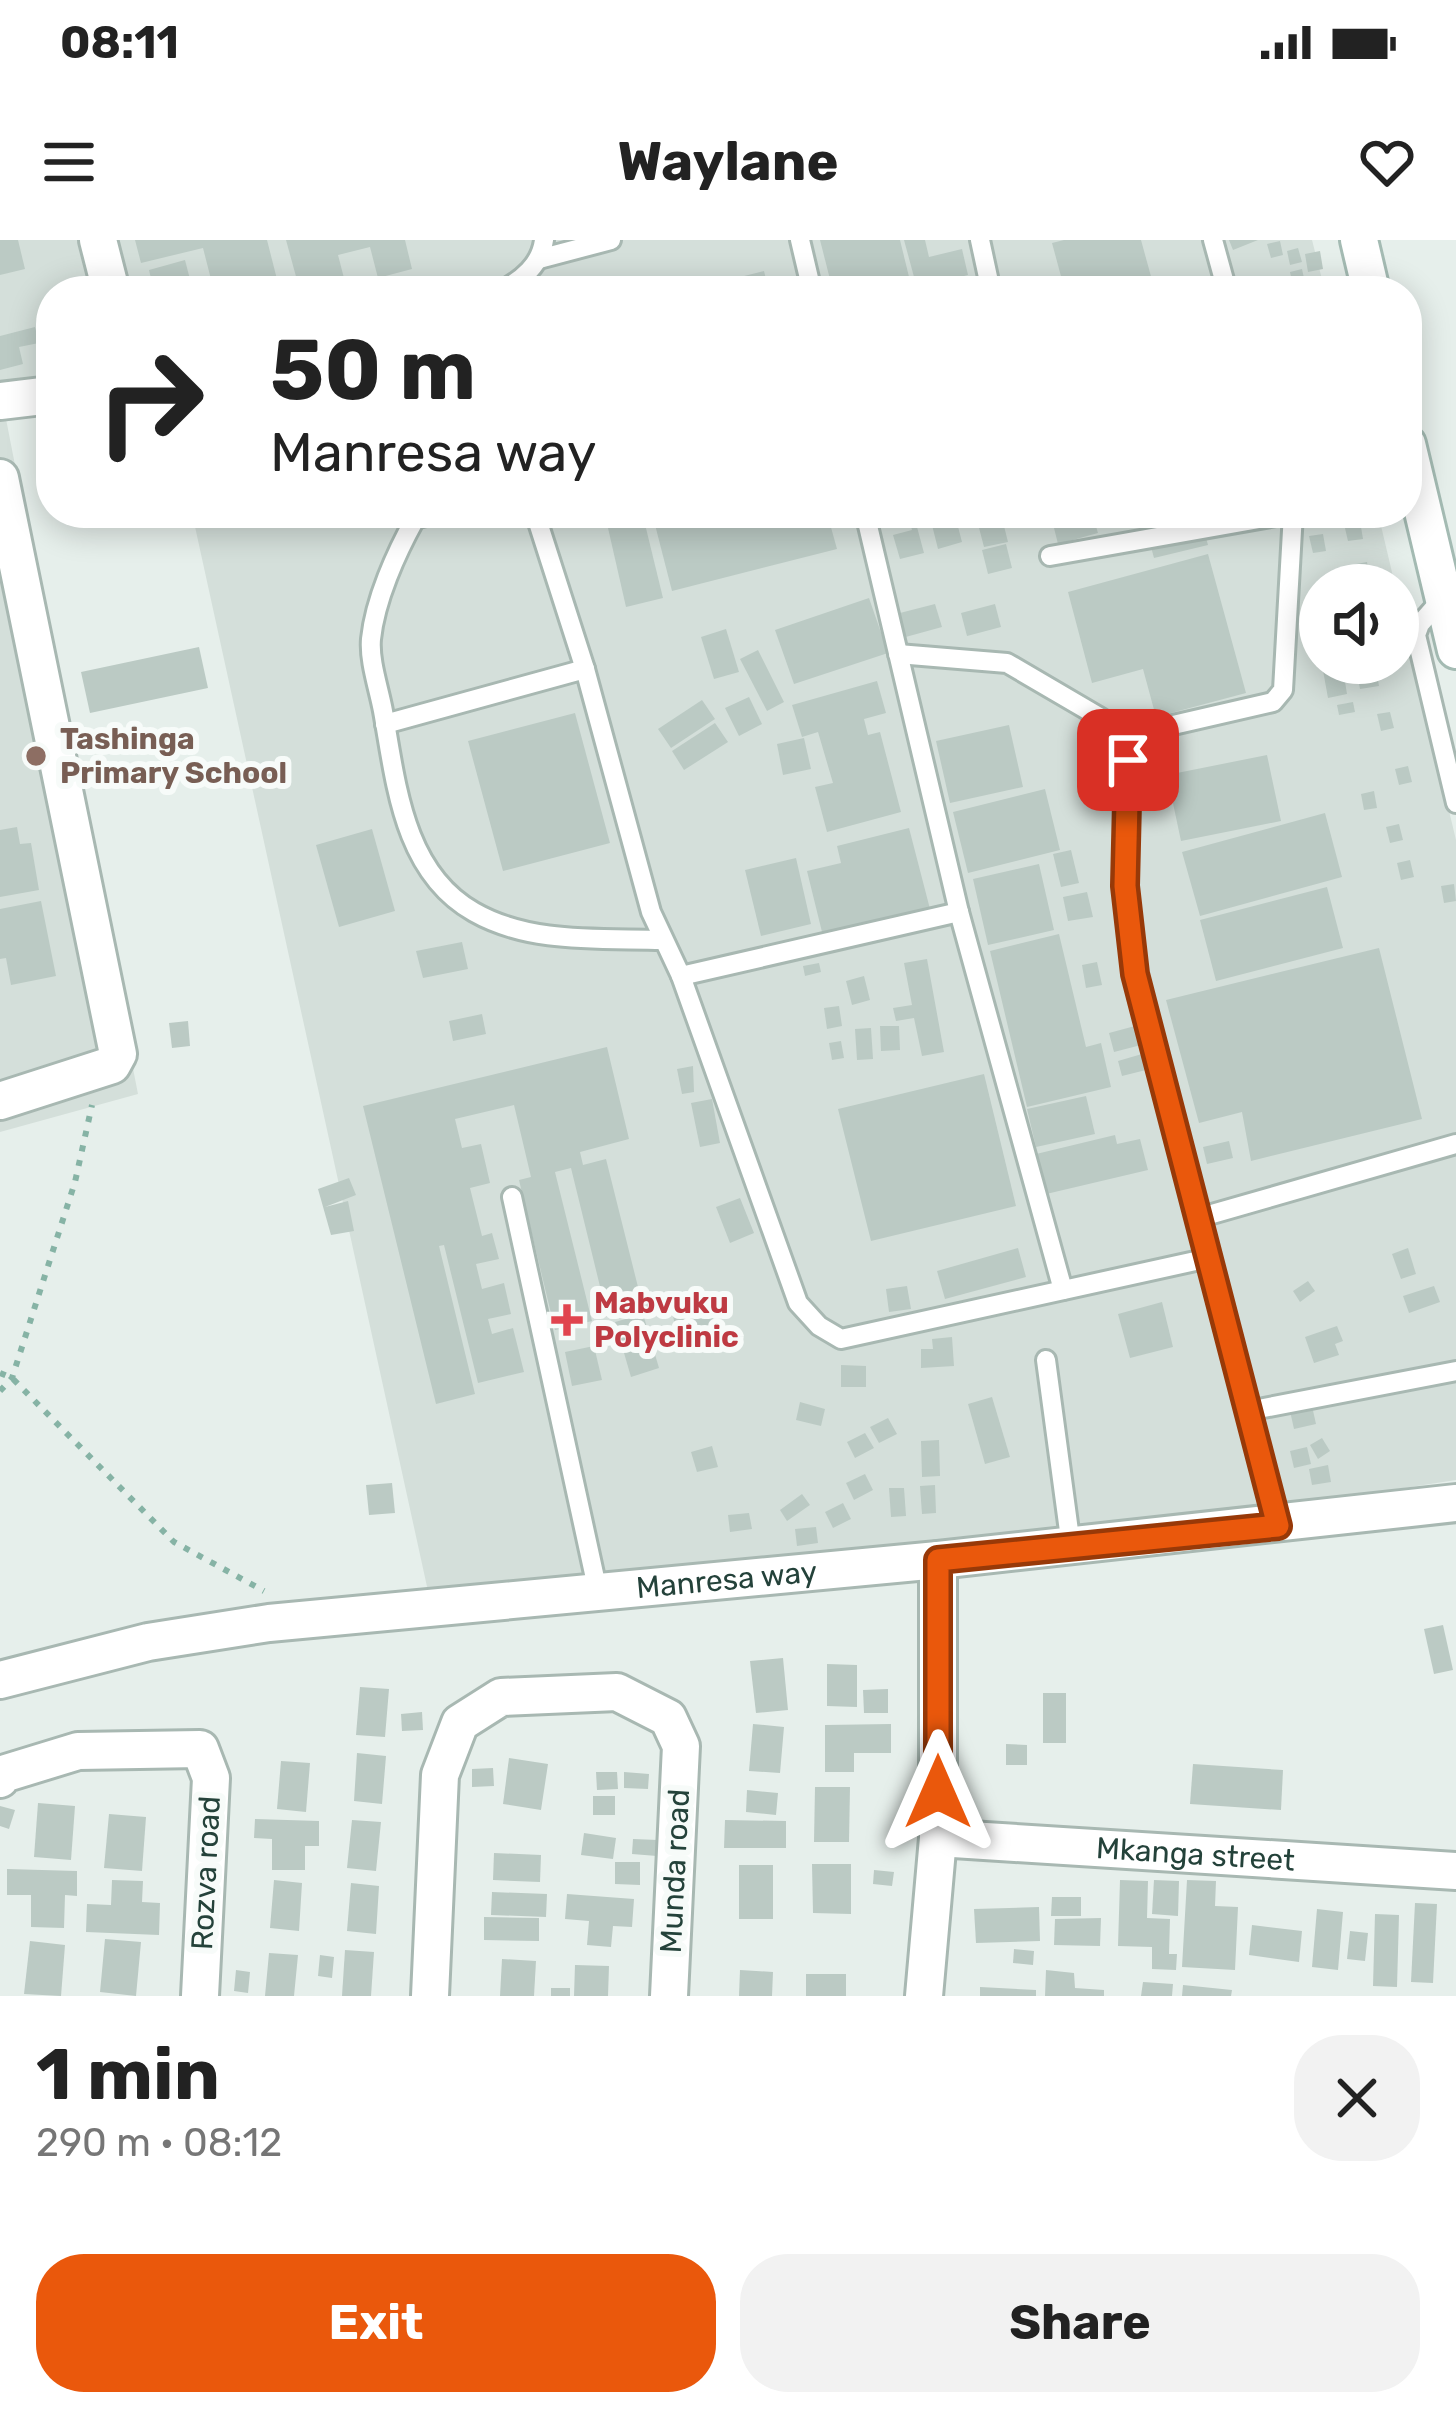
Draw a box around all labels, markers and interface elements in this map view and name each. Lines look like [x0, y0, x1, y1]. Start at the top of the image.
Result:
text: 08:11 [60, 16, 179, 69]
icon: menu [36, 129, 102, 195]
icon: heart [1354, 129, 1420, 195]
text: Waylane [617, 130, 839, 194]
text: 50 m [270, 320, 476, 420]
icon: right [72, 324, 228, 480]
text: Manresa way [270, 421, 597, 485]
map controls [1299, 564, 1419, 684]
button: sound [1299, 564, 1419, 684]
pin [1077, 709, 1179, 811]
place label: Tashinga Primary School [60, 721, 287, 791]
icon: arrive [1095, 727, 1161, 793]
marker: Tashinga Primary School [23, 743, 49, 769]
place label: Mabvuku Polyclinic [594, 1285, 739, 1355]
marker: Mabvuku Polyclinic [551, 1304, 583, 1336]
street label: Manresa way [635, 1553, 819, 1606]
position arrow [875, 1729, 1001, 1855]
street label: Munda road [653, 1788, 697, 1954]
street label: Rozva road [184, 1795, 228, 1951]
street label: Mkanga street [1095, 1830, 1296, 1879]
text: 1 min [36, 2032, 220, 2117]
button: close [1294, 2035, 1420, 2161]
text: 290 m · 08:12 [36, 2120, 282, 2166]
button: Exit [36, 2254, 716, 2392]
button: Share [740, 2254, 1420, 2392]

